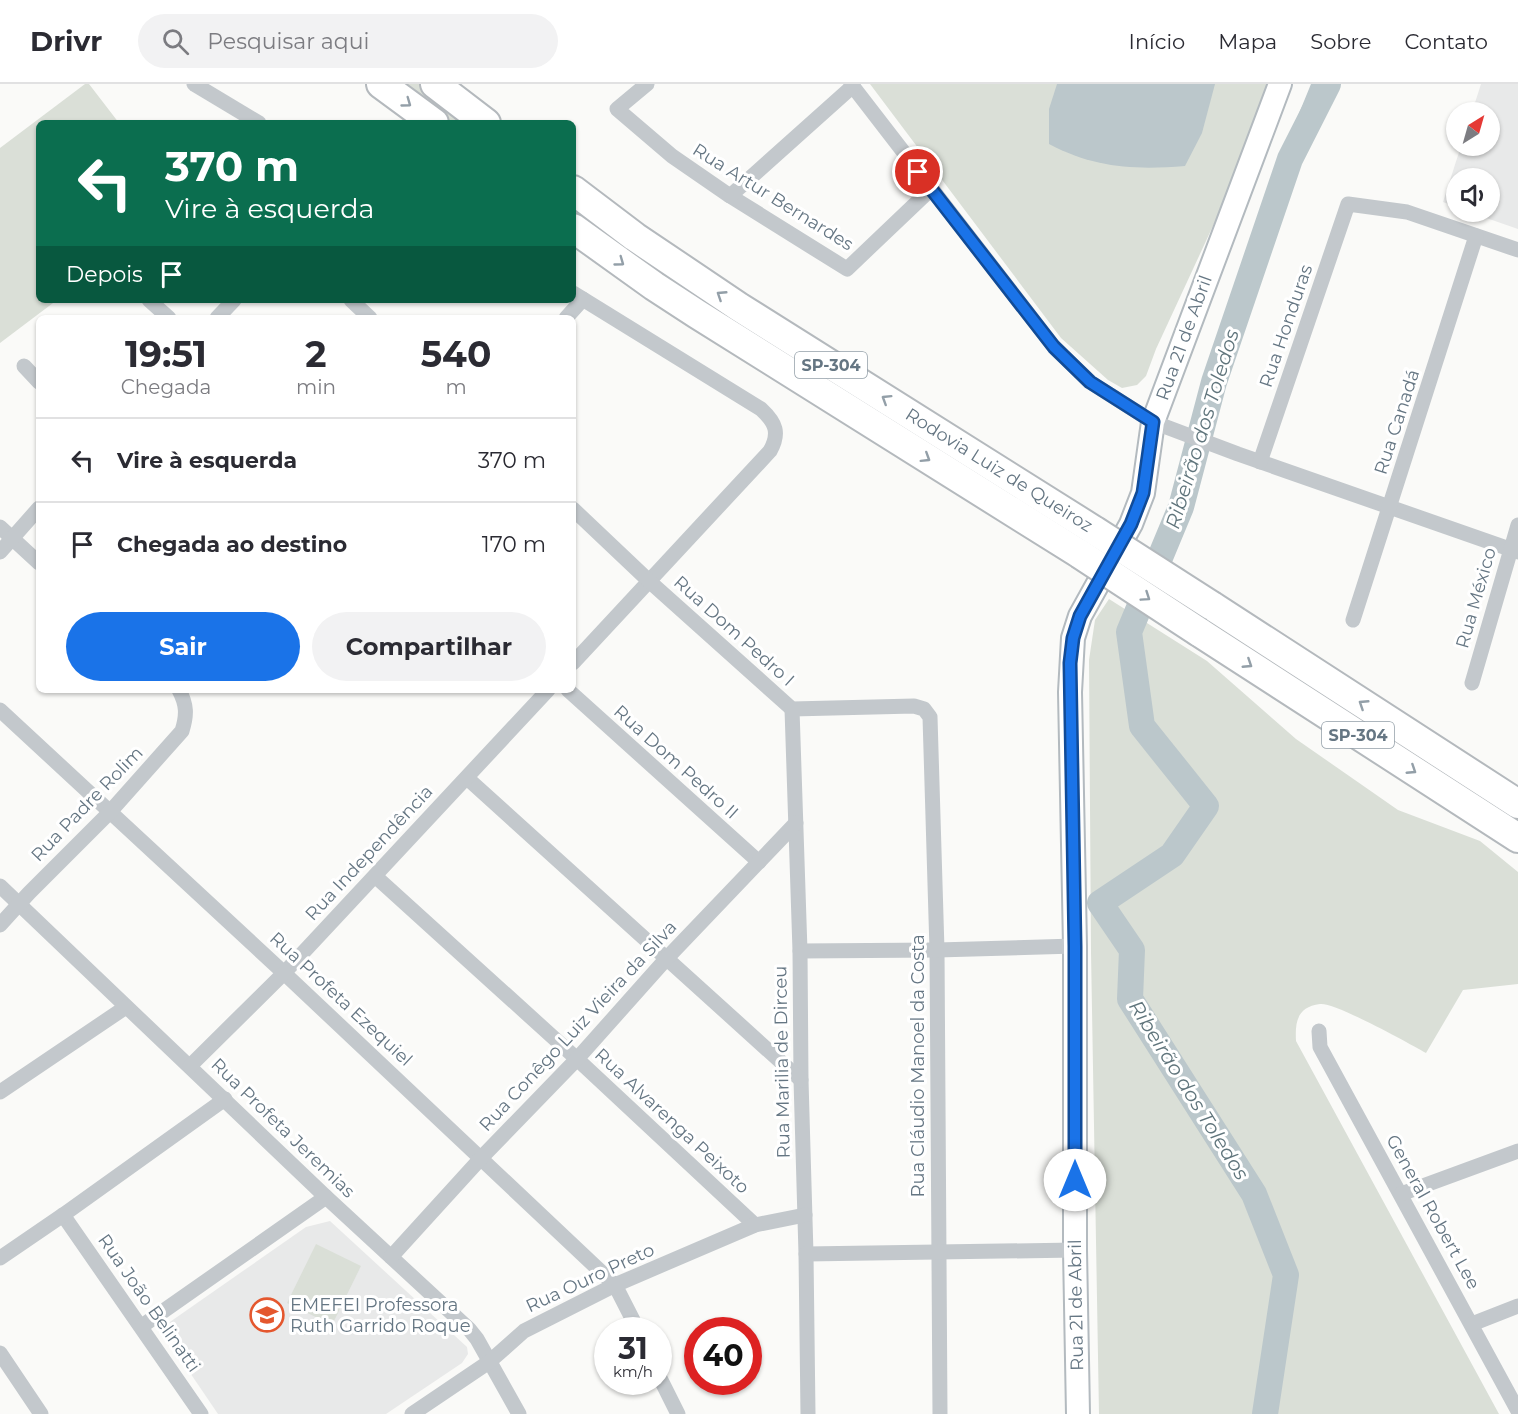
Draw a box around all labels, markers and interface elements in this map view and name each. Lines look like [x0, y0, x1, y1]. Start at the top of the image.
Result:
search box [138, 14, 558, 68]
text: Drivr [30, 24, 102, 58]
icon: search [159, 25, 192, 58]
text: Pesquisar aqui [207, 28, 369, 55]
text: Início [1129, 29, 1185, 54]
text: Mapa [1218, 29, 1277, 54]
text: Sobre [1310, 29, 1371, 54]
text: Contato [1404, 29, 1488, 54]
one-way arrow [401, 96, 412, 107]
north arrow [1446, 102, 1500, 156]
map controls [1446, 102, 1500, 222]
street label: Rua Artur Bernardes [689, 139, 858, 256]
text: 370 m [165, 140, 299, 192]
icon: left [66, 144, 144, 222]
pin [892, 146, 943, 197]
icon: arrive [901, 155, 934, 188]
button: sound [1446, 168, 1500, 222]
text: Vire à esquerda [165, 192, 374, 225]
one-way arrow [614, 255, 625, 266]
icon: arrive [155, 258, 188, 291]
text: Depois [66, 261, 143, 288]
street label: Rua Honduras [1255, 261, 1317, 390]
street label: Rua 21 de Abril [1151, 272, 1217, 404]
one-way arrow [717, 291, 728, 302]
water label: Ribeirão dos Toledos [1160, 326, 1244, 532]
text: 19:51 [125, 332, 207, 376]
text: 2 [305, 332, 327, 376]
text: 540 [421, 332, 491, 376]
road number: SP-304 [795, 352, 867, 378]
street label: Rua Canadá [1370, 367, 1424, 477]
text: Chegada [121, 375, 211, 399]
text: min [296, 375, 336, 399]
text: m [445, 375, 467, 399]
one-way arrow [882, 395, 892, 407]
street label: Rodovia Luiz de Queiroz [901, 403, 1097, 537]
icon: left [66, 444, 99, 477]
text: Vire à esquerda [117, 447, 297, 474]
text: 370 m [478, 447, 546, 474]
one-way arrow [920, 451, 930, 463]
icon: arrive [66, 528, 99, 561]
text: Chegada ao destino [117, 531, 347, 558]
text: 170 m [482, 531, 546, 558]
street label: Rua México [1451, 545, 1501, 651]
street label: Rua Dom Pedro I [669, 571, 799, 691]
one-way arrow [1139, 590, 1150, 601]
button: Sair [66, 612, 300, 681]
button: Compartilhar [312, 612, 546, 681]
one-way arrow [1241, 657, 1252, 668]
street label: Rua Dom Pedro II [609, 700, 743, 824]
one-way arrow [1359, 700, 1370, 711]
road number: SP-304 [1322, 722, 1394, 748]
street label: Rua Padre Rolim [26, 742, 148, 866]
one-way arrow [1406, 762, 1416, 774]
street label: Rua Independência [301, 781, 437, 925]
street label: Rua Conêgo Luiz Vieira da Silva [475, 916, 681, 1136]
street label: Rua Profeta Ezequiel [265, 927, 417, 1071]
street label: Rua Cláudio Manoel da Costa [907, 934, 929, 1198]
street label: Rua Marilia de Dirceu [769, 966, 795, 1158]
water label: Ribeirão dos Toledos [1124, 996, 1254, 1184]
street label: Rua Alvarenga Peixoto [590, 1044, 754, 1198]
street label: Rua Profeta Jeremias [207, 1054, 360, 1203]
street label: General Robert Lee [1381, 1131, 1485, 1293]
position arrow [1043, 1148, 1107, 1212]
street label: Rua João Belinatti [93, 1230, 205, 1376]
street label: Rua Ouro Preto [522, 1239, 658, 1317]
street label: Rua 21 de Abril [1064, 1239, 1088, 1371]
place label: EMEFEI Professora Ruth Garrido Roque [290, 1294, 471, 1337]
school or university icon: EMEFEI Professora Ruth Garrido Roque [249, 1297, 285, 1333]
speed limit sign: 40 [684, 1317, 762, 1395]
text: 31 [618, 1330, 648, 1367]
text: km/h [613, 1362, 653, 1381]

